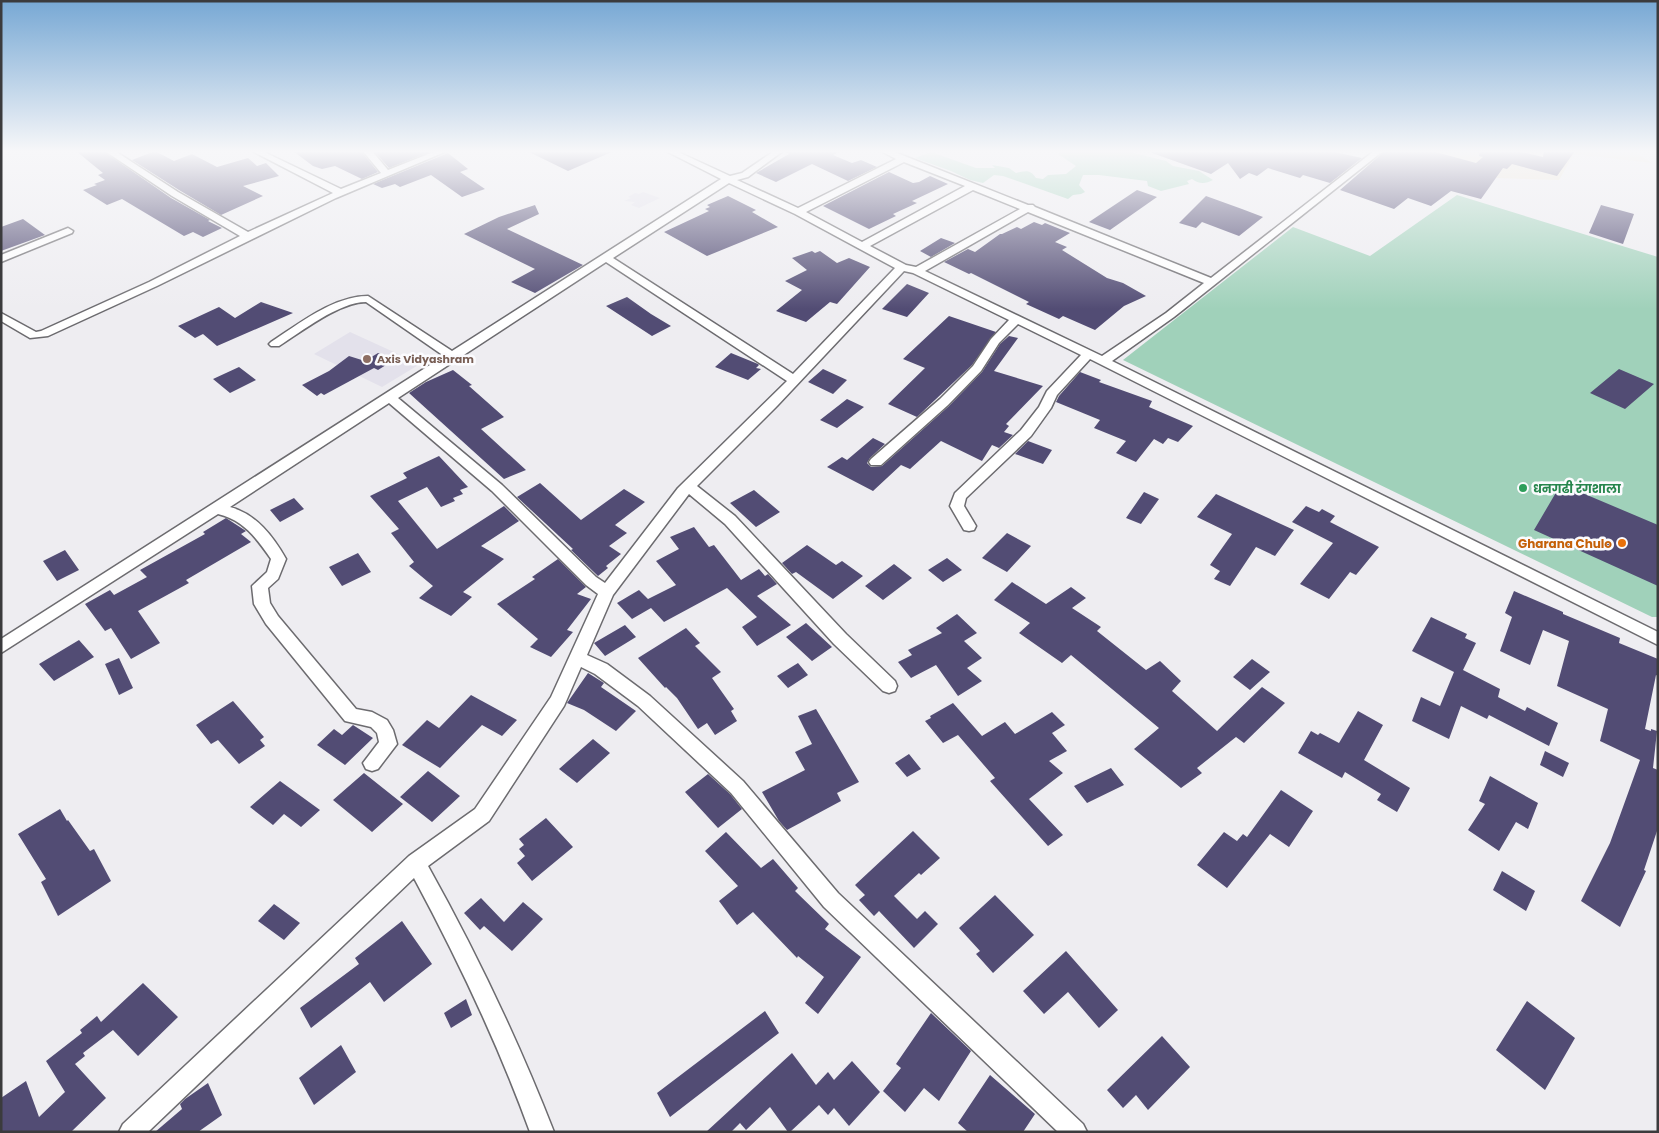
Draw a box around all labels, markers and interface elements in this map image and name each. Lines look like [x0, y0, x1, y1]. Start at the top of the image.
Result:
place label: Axis Vidyashram [377, 351, 474, 367]
marker: Axis Vidyashram [361, 353, 373, 365]
place label: धनगढी रंगशाला [1533, 480, 1622, 497]
marker: धनगढी रंगशाला [1517, 482, 1529, 494]
place label: Gharana Chulo [1518, 535, 1612, 552]
marker: Gharana Chulo [1616, 537, 1628, 549]

